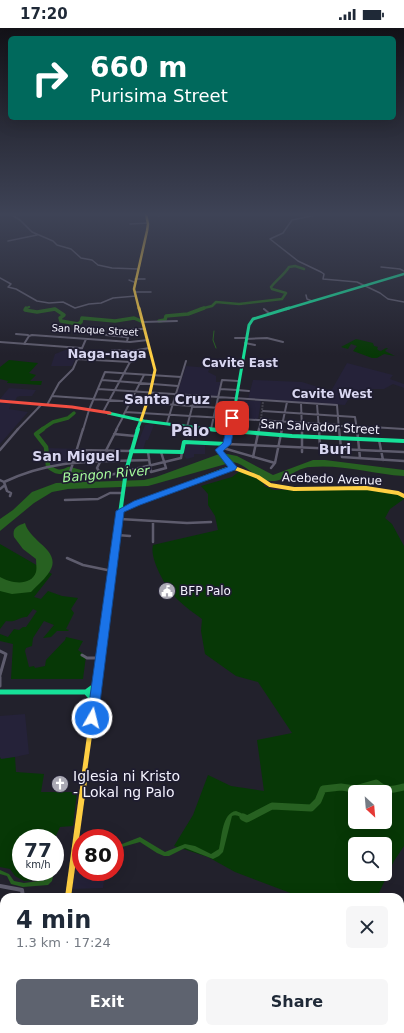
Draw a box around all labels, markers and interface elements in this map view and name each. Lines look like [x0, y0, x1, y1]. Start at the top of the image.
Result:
text: 17:20 [20, 5, 68, 23]
text: 660 m [90, 51, 187, 84]
icon: right [24, 52, 76, 104]
text: Purisima Street [90, 85, 228, 106]
street label: San Roque Street [51, 322, 139, 338]
district label: Naga-naga [67, 346, 147, 361]
district label: Cavite East [202, 356, 278, 370]
district label: Cavite West [292, 387, 373, 401]
district label: Santa Cruz [124, 391, 210, 407]
pin [215, 401, 249, 435]
icon: arrive [221, 407, 243, 429]
street label: San Salvador Street [260, 417, 380, 437]
district label: Palo [171, 421, 209, 440]
district label: Buri [319, 441, 351, 457]
district label: San Miguel [32, 448, 120, 464]
water label: Bangon River [62, 463, 152, 485]
street label: Acebedo Avenue [282, 470, 382, 488]
public building icon: BFP Palo [157, 581, 177, 601]
place label: BFP Palo [180, 584, 231, 598]
position arrow [71, 697, 113, 739]
place label: Iglesia ni Kristo - Lokal ng Palo [73, 768, 180, 800]
church icon: Iglesia ni Kristo - Lokal ng Palo [50, 774, 70, 794]
north arrow [348, 785, 392, 829]
map controls [348, 785, 392, 881]
speed limit sign: 80 [72, 829, 124, 881]
button: search [348, 837, 392, 881]
text: 77 [24, 838, 52, 862]
text: km/h [25, 859, 51, 870]
text: 4 min [16, 906, 91, 934]
button: close [346, 906, 388, 948]
text: 1.3 km · 17:24 [16, 935, 111, 950]
button: Exit [16, 979, 198, 1025]
button: Share [206, 979, 388, 1025]

